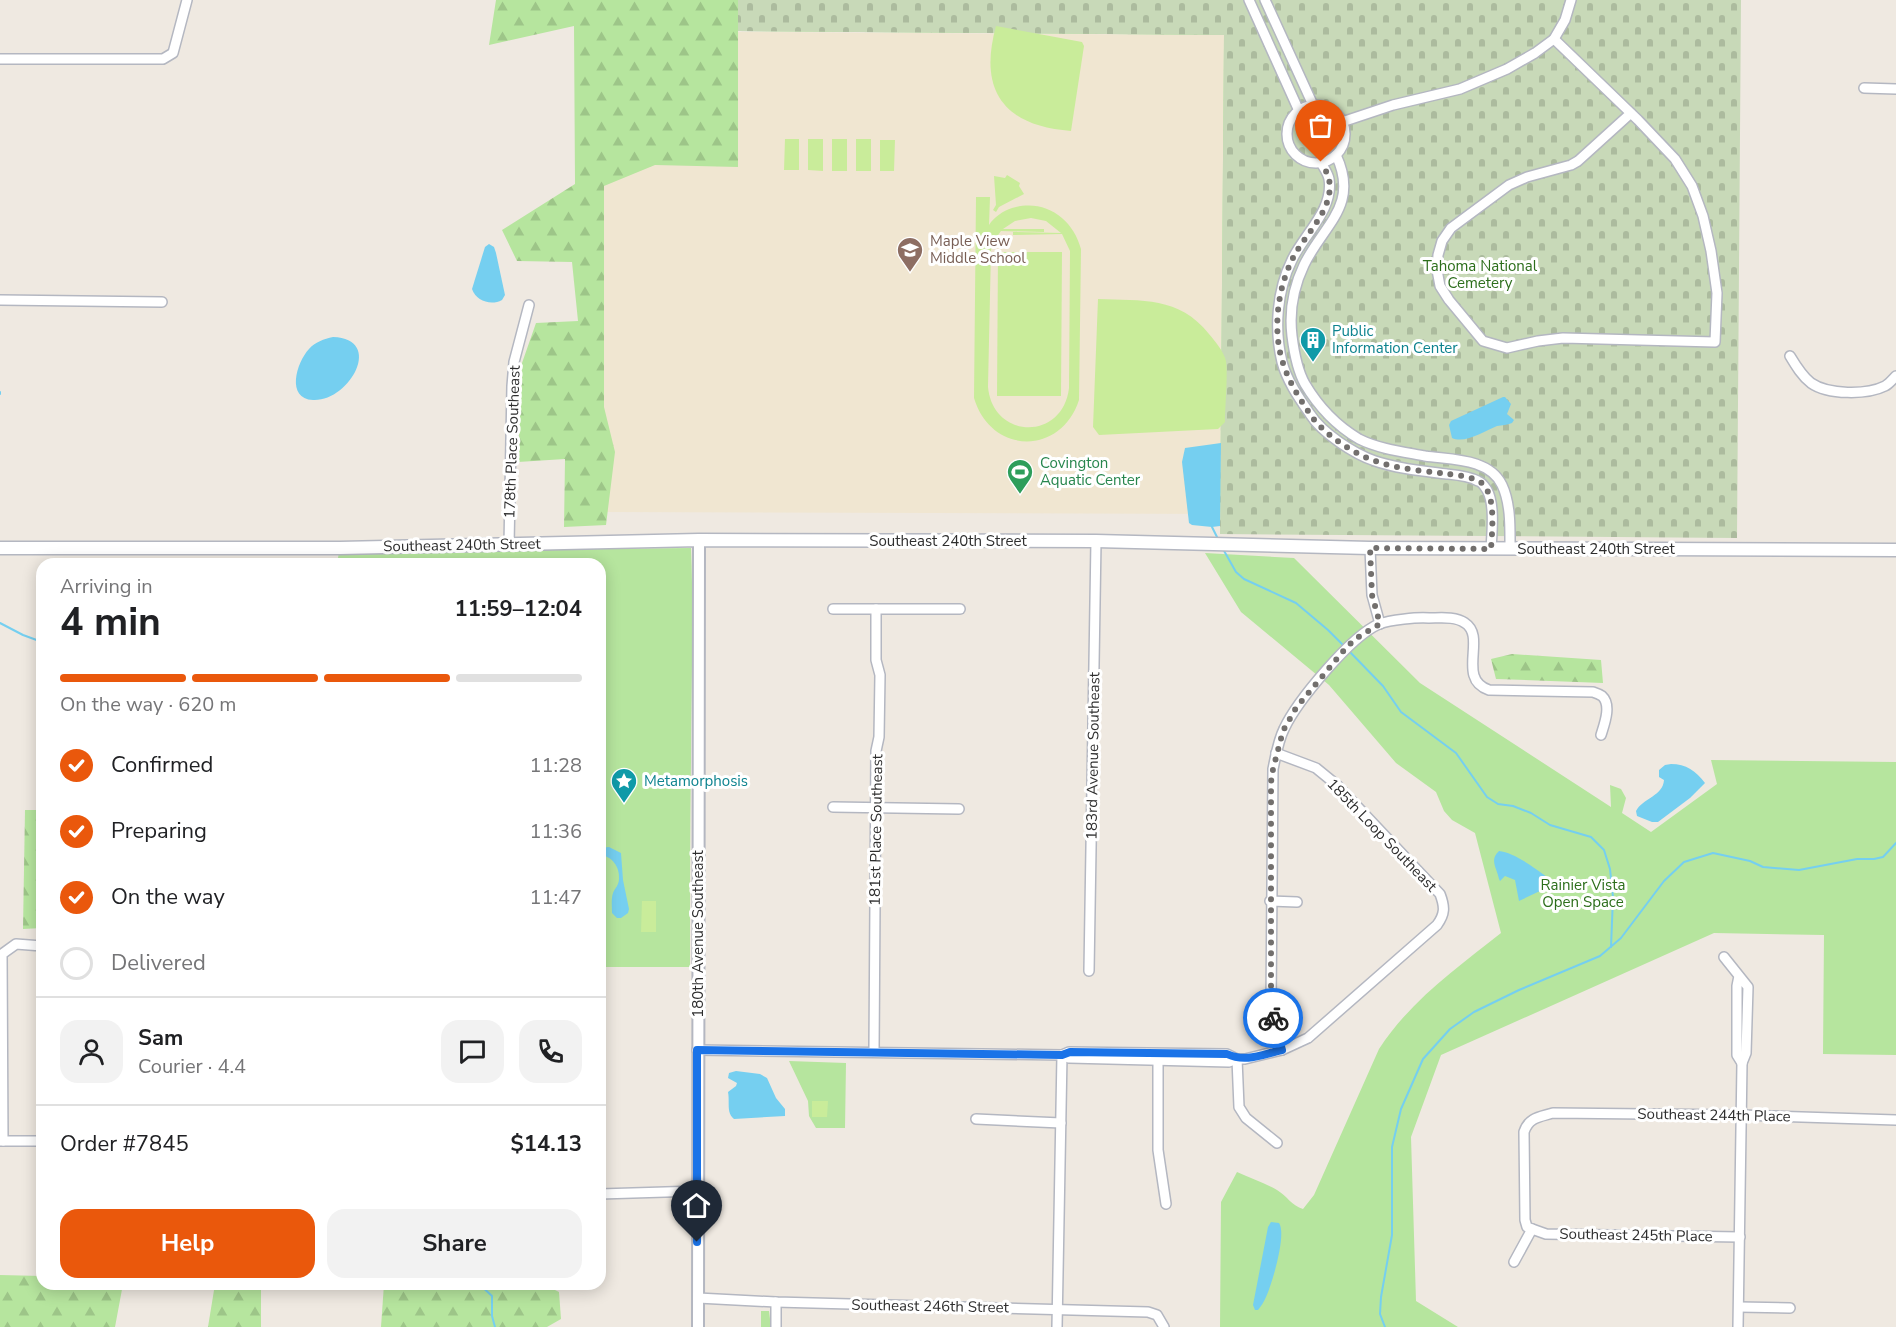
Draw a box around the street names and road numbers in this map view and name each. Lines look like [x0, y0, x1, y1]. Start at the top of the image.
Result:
street label: 178th Place Southeast [499, 364, 525, 519]
street label: Southeast 240th Street [869, 531, 1027, 551]
street label: Southeast 240th Street [383, 534, 542, 556]
street label: Southeast 240th Street [1517, 539, 1675, 559]
street label: 183rd Avenue Southeast [1082, 671, 1104, 840]
street label: 181st Place Southeast [865, 753, 887, 906]
street label: 185th Loop Southeast [1323, 774, 1442, 896]
street label: 180th Avenue Southeast [688, 849, 708, 1018]
street label: Southeast 244th Place [1637, 1104, 1791, 1126]
street label: Southeast 245th Place [1559, 1224, 1713, 1246]
street label: Southeast 246th Street [851, 1295, 1010, 1317]

